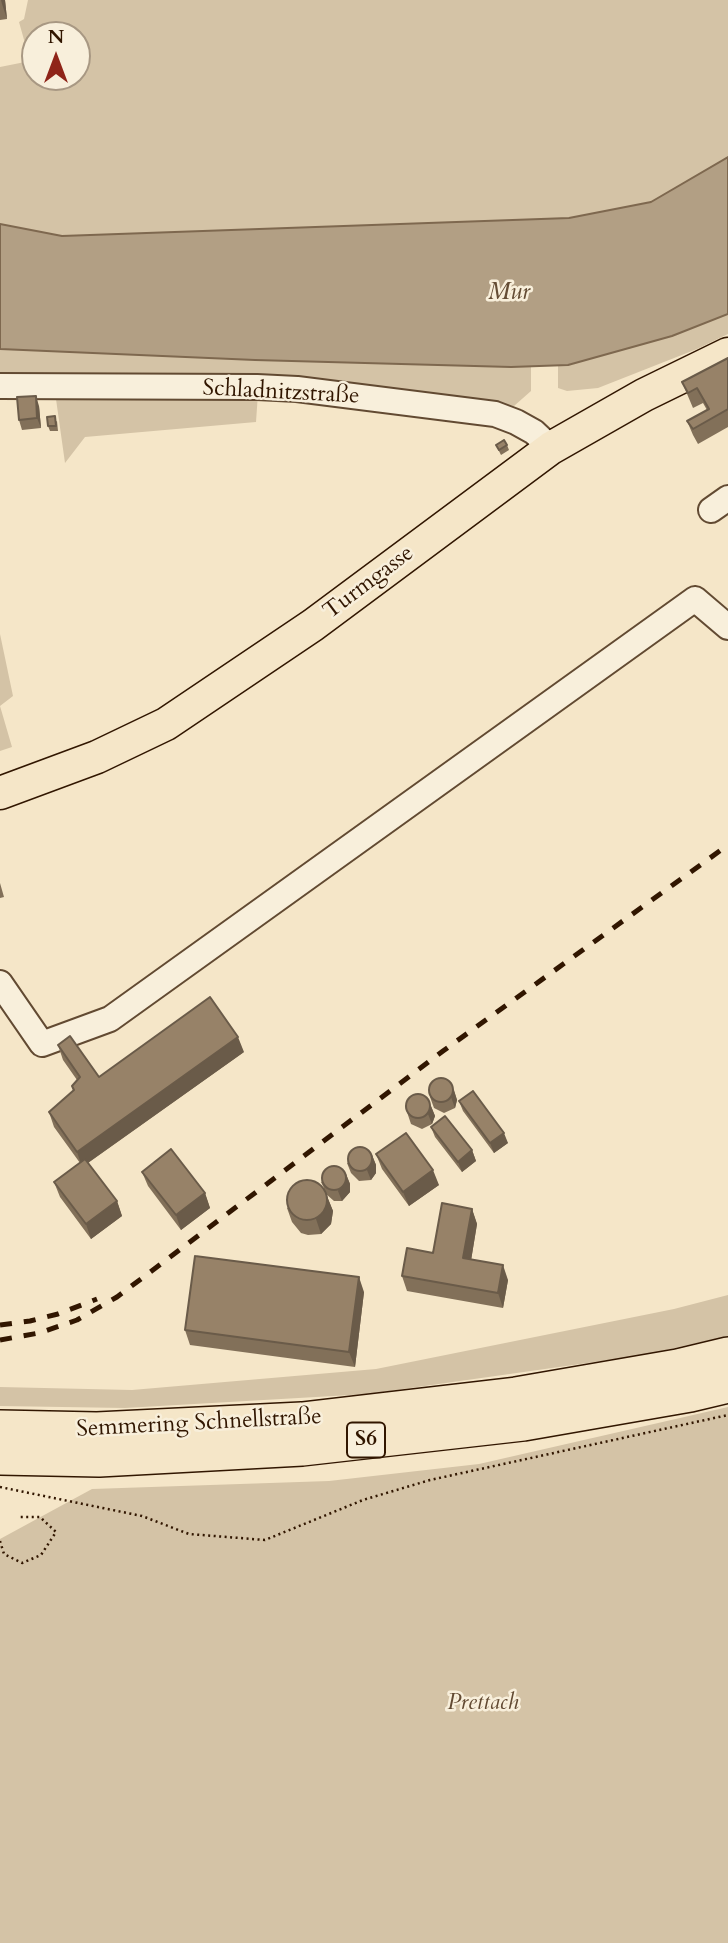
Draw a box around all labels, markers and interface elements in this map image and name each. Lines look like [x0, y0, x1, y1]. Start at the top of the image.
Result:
north arrow [21, 21, 91, 91]
text: N [48, 24, 64, 50]
water label: Mur [488, 279, 530, 307]
street label: Schladnitzstraße [202, 375, 360, 411]
street label: Turmgasse [318, 540, 420, 626]
street label: Semmering Schnellstraße [76, 1404, 322, 1444]
road number: S6 [347, 1422, 385, 1458]
park label: Prettach [447, 1690, 519, 1718]

